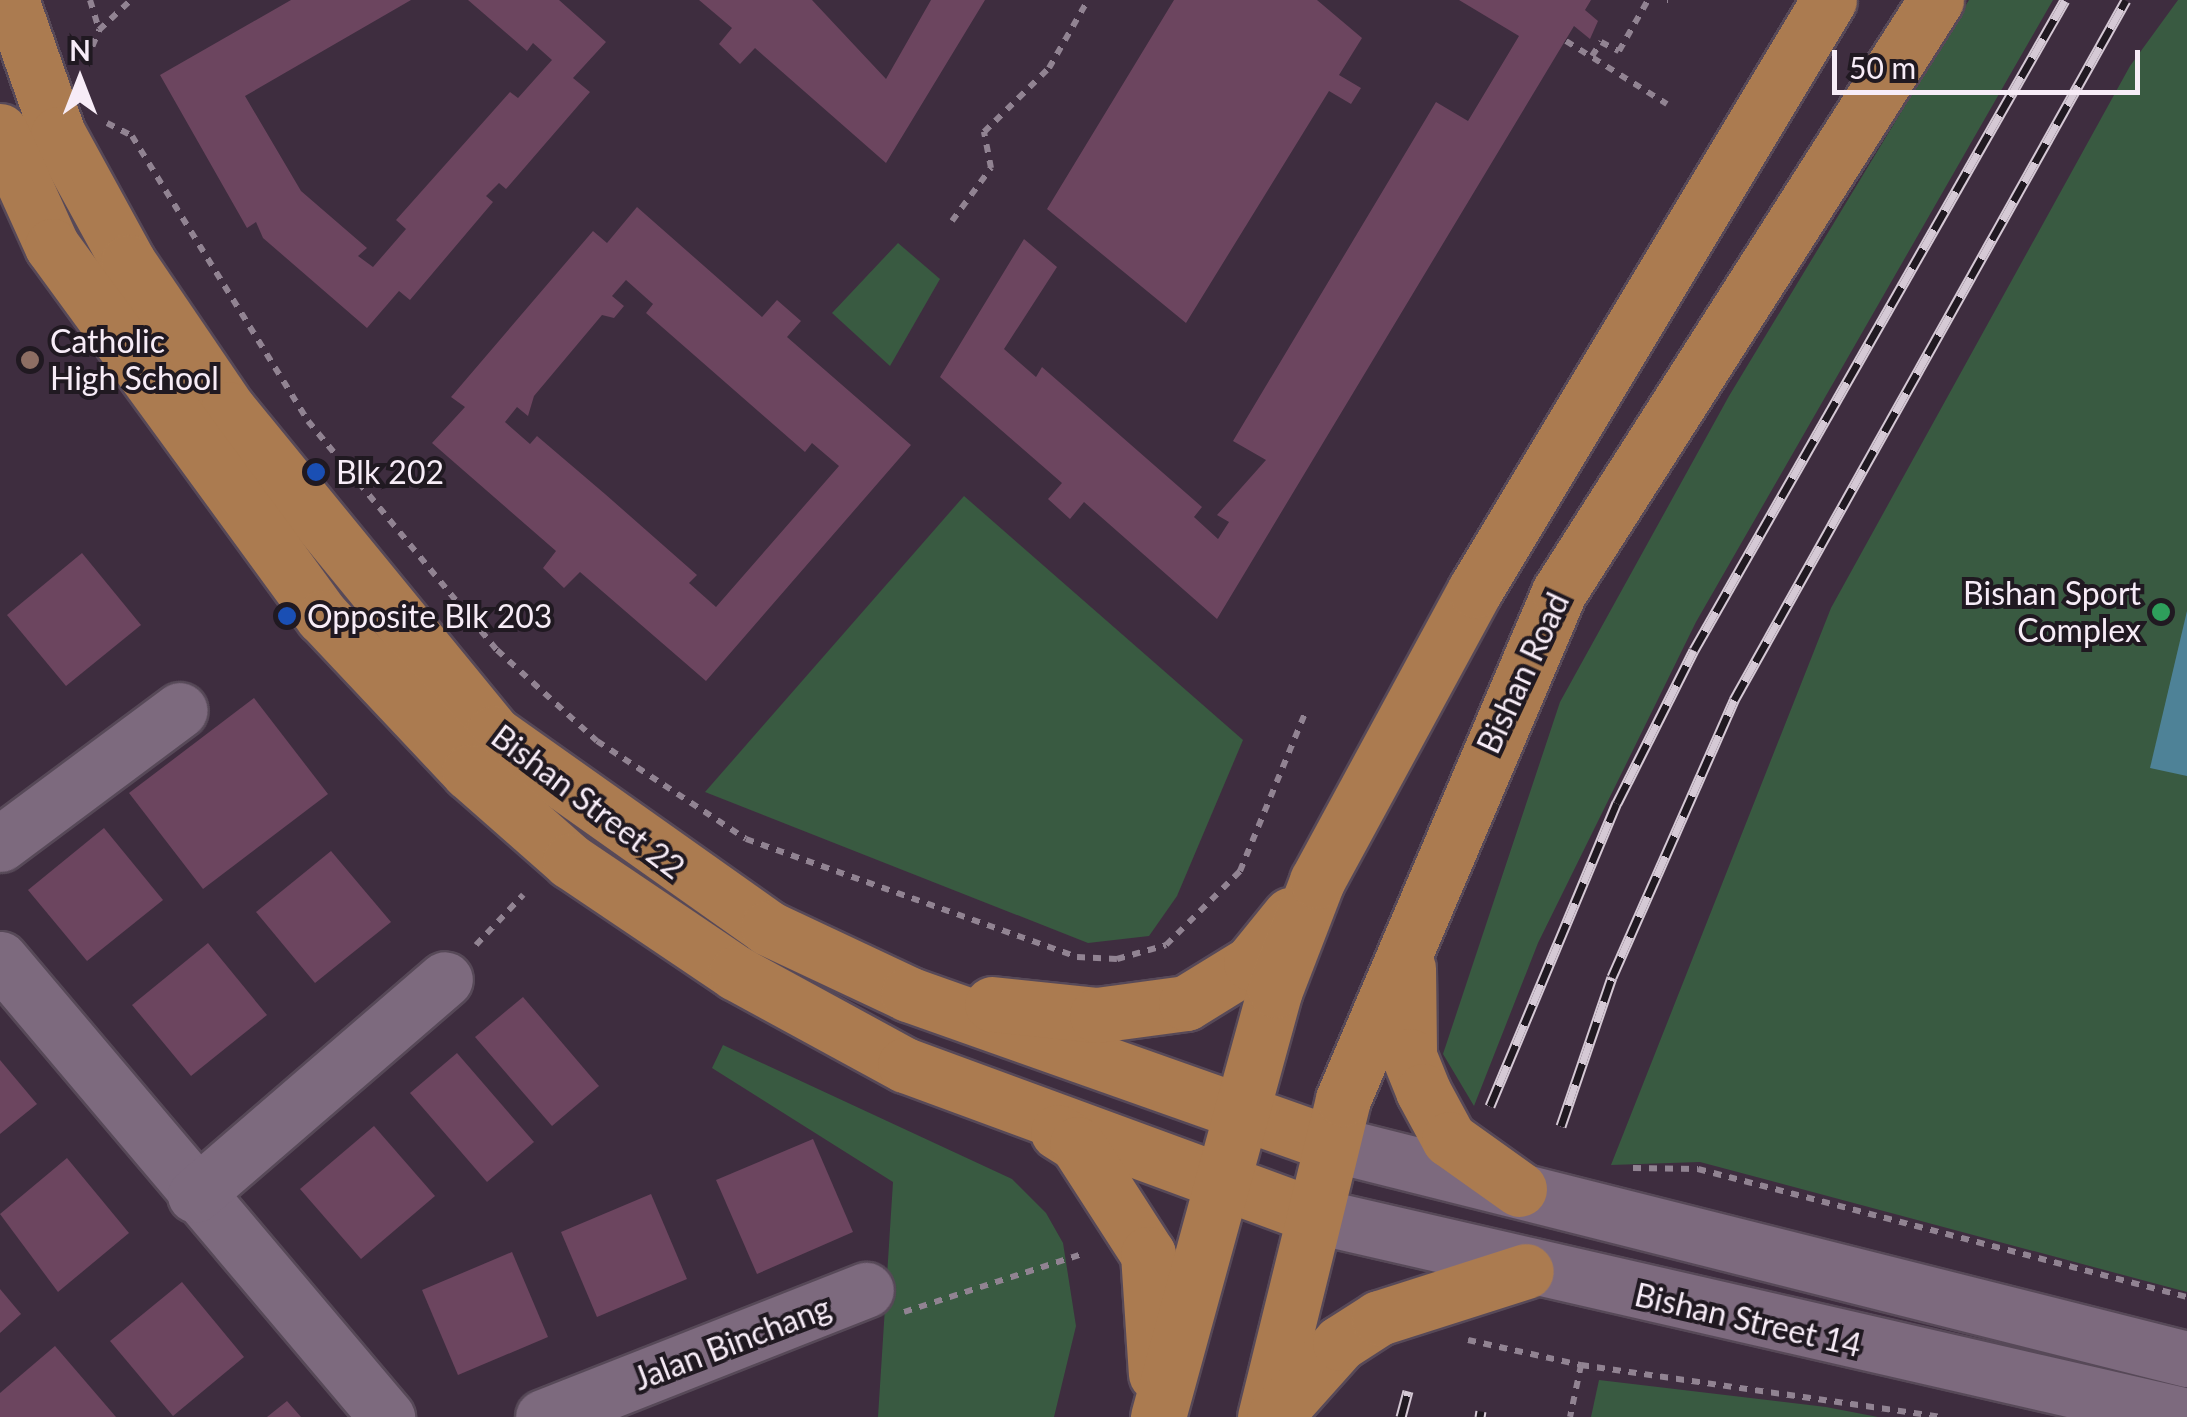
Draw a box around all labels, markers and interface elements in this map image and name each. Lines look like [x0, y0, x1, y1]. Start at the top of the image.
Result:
north arrow [30, 30, 130, 130]
scale bar [1837, 30, 2144, 92]
text: N [69, 33, 91, 67]
text: 50 m [1849, 49, 1916, 85]
place label: Catholic High School [50, 323, 219, 398]
marker: Catholic High School [19, 349, 41, 371]
place label: Blk 202 [336, 453, 444, 491]
marker: Blk 202 [305, 461, 327, 483]
place label: Bishan Sport Complex [1963, 575, 2141, 650]
street label: Bishan Road [1469, 587, 1577, 759]
place label: Opposite Blk 203 [307, 597, 552, 635]
marker: Bishan Sport Complex [2150, 601, 2172, 623]
marker: Opposite Blk 203 [276, 605, 298, 627]
street label: Bishan Street 22 [484, 717, 692, 887]
street label: Bishan Street 14 [1631, 1275, 1865, 1365]
street label: Jalan Binchang [628, 1288, 836, 1398]

